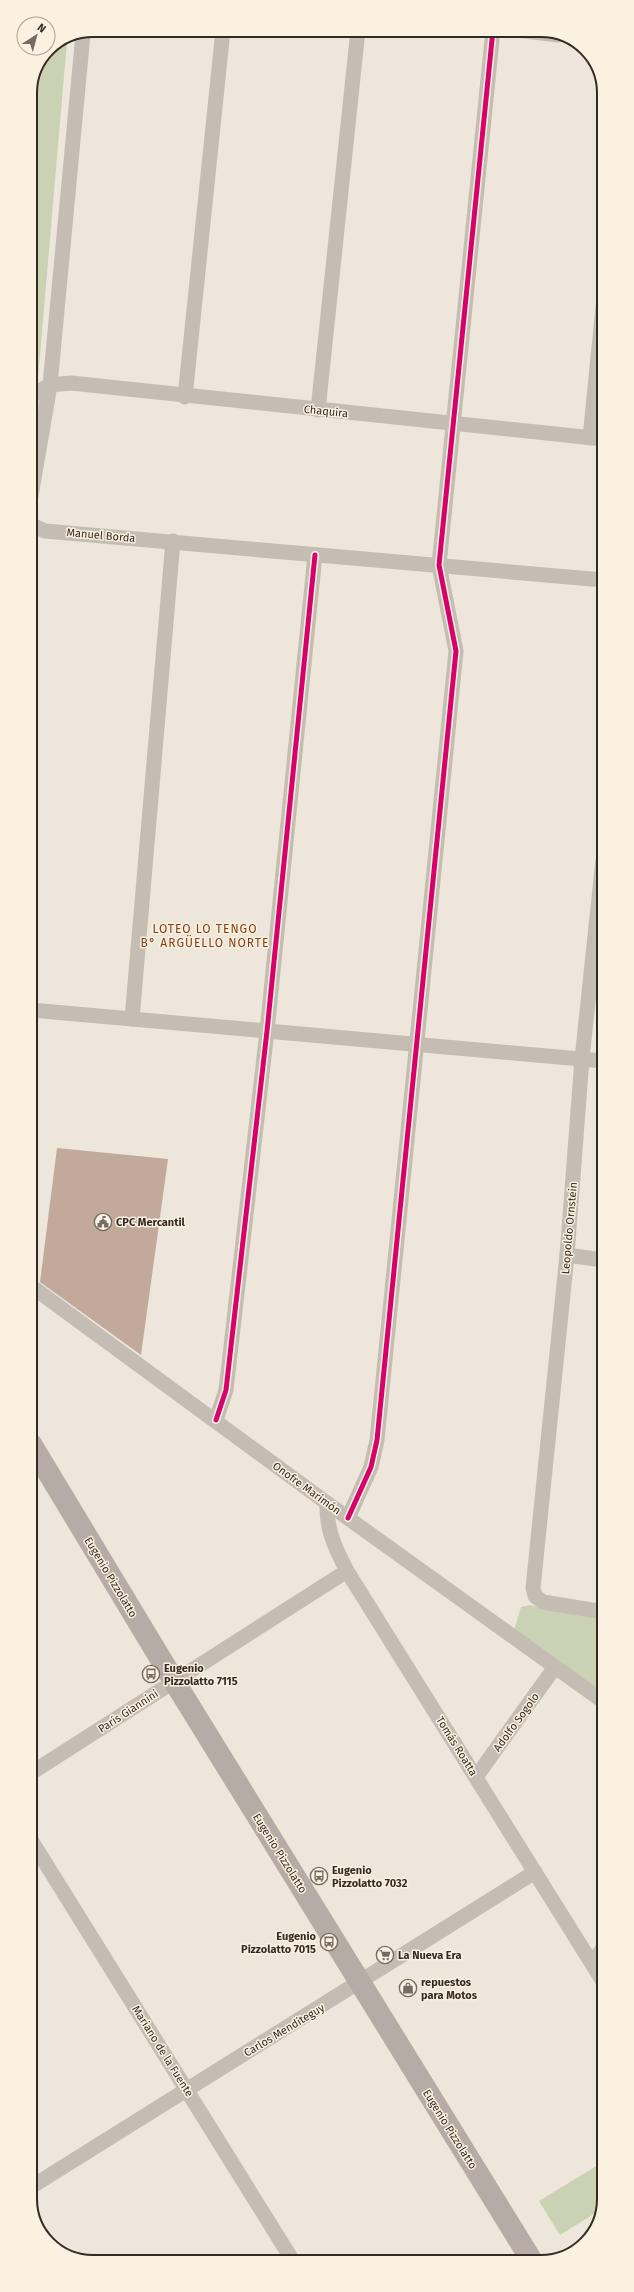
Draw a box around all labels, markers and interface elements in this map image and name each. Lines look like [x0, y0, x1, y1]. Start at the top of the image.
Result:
north arrow [16, 16, 56, 56]
text: N [35, 21, 48, 36]
street label: Chaquira [303, 403, 349, 420]
street label: Manuel Borda [66, 526, 136, 545]
district label: LOTEO LO TENGO B° ARGÜELLO NORTE [141, 922, 269, 950]
street label: Leopoldo Ornstein [559, 1181, 580, 1275]
public building icon: CPC Mercantil [93, 1212, 113, 1232]
place label: CPC Mercantil [116, 1216, 186, 1229]
street label: Onofre Marimón [270, 1459, 343, 1518]
street label: Eugenio Pizzolatto [81, 1535, 140, 1620]
place label: Eugenio Pizzolatto 7115 [164, 1662, 238, 1688]
bus stop icon: Eugenio Pizzolatto 7115 [141, 1664, 161, 1684]
street label: París Giannini [96, 1687, 161, 1736]
street label: Adolfo Sogolo [491, 1690, 542, 1754]
street label: Tomás Roatta [433, 1714, 480, 1778]
street label: Eugenio Pizzolatto [250, 1811, 309, 1895]
place label: Eugenio Pizzolatto 7032 [332, 1864, 408, 1890]
bus stop icon: Eugenio Pizzolatto 7032 [309, 1866, 329, 1886]
place label: Eugenio Pizzolatto 7015 [241, 1930, 317, 1956]
bus stop icon: Eugenio Pizzolatto 7015 [319, 1932, 339, 1952]
supermarket icon: La Nueva Era [375, 1945, 395, 1965]
place label: La Nueva Era [398, 1949, 462, 1962]
place label: repuestos para Motos [421, 1976, 478, 2002]
shop icon: repuestos para Motos [398, 1978, 418, 1998]
street label: Carlos Menditeguy [242, 2001, 327, 2060]
street label: Mariano de la Fuente [129, 2003, 196, 2099]
street label: Eugenio Pizzolatto [420, 2087, 479, 2171]

